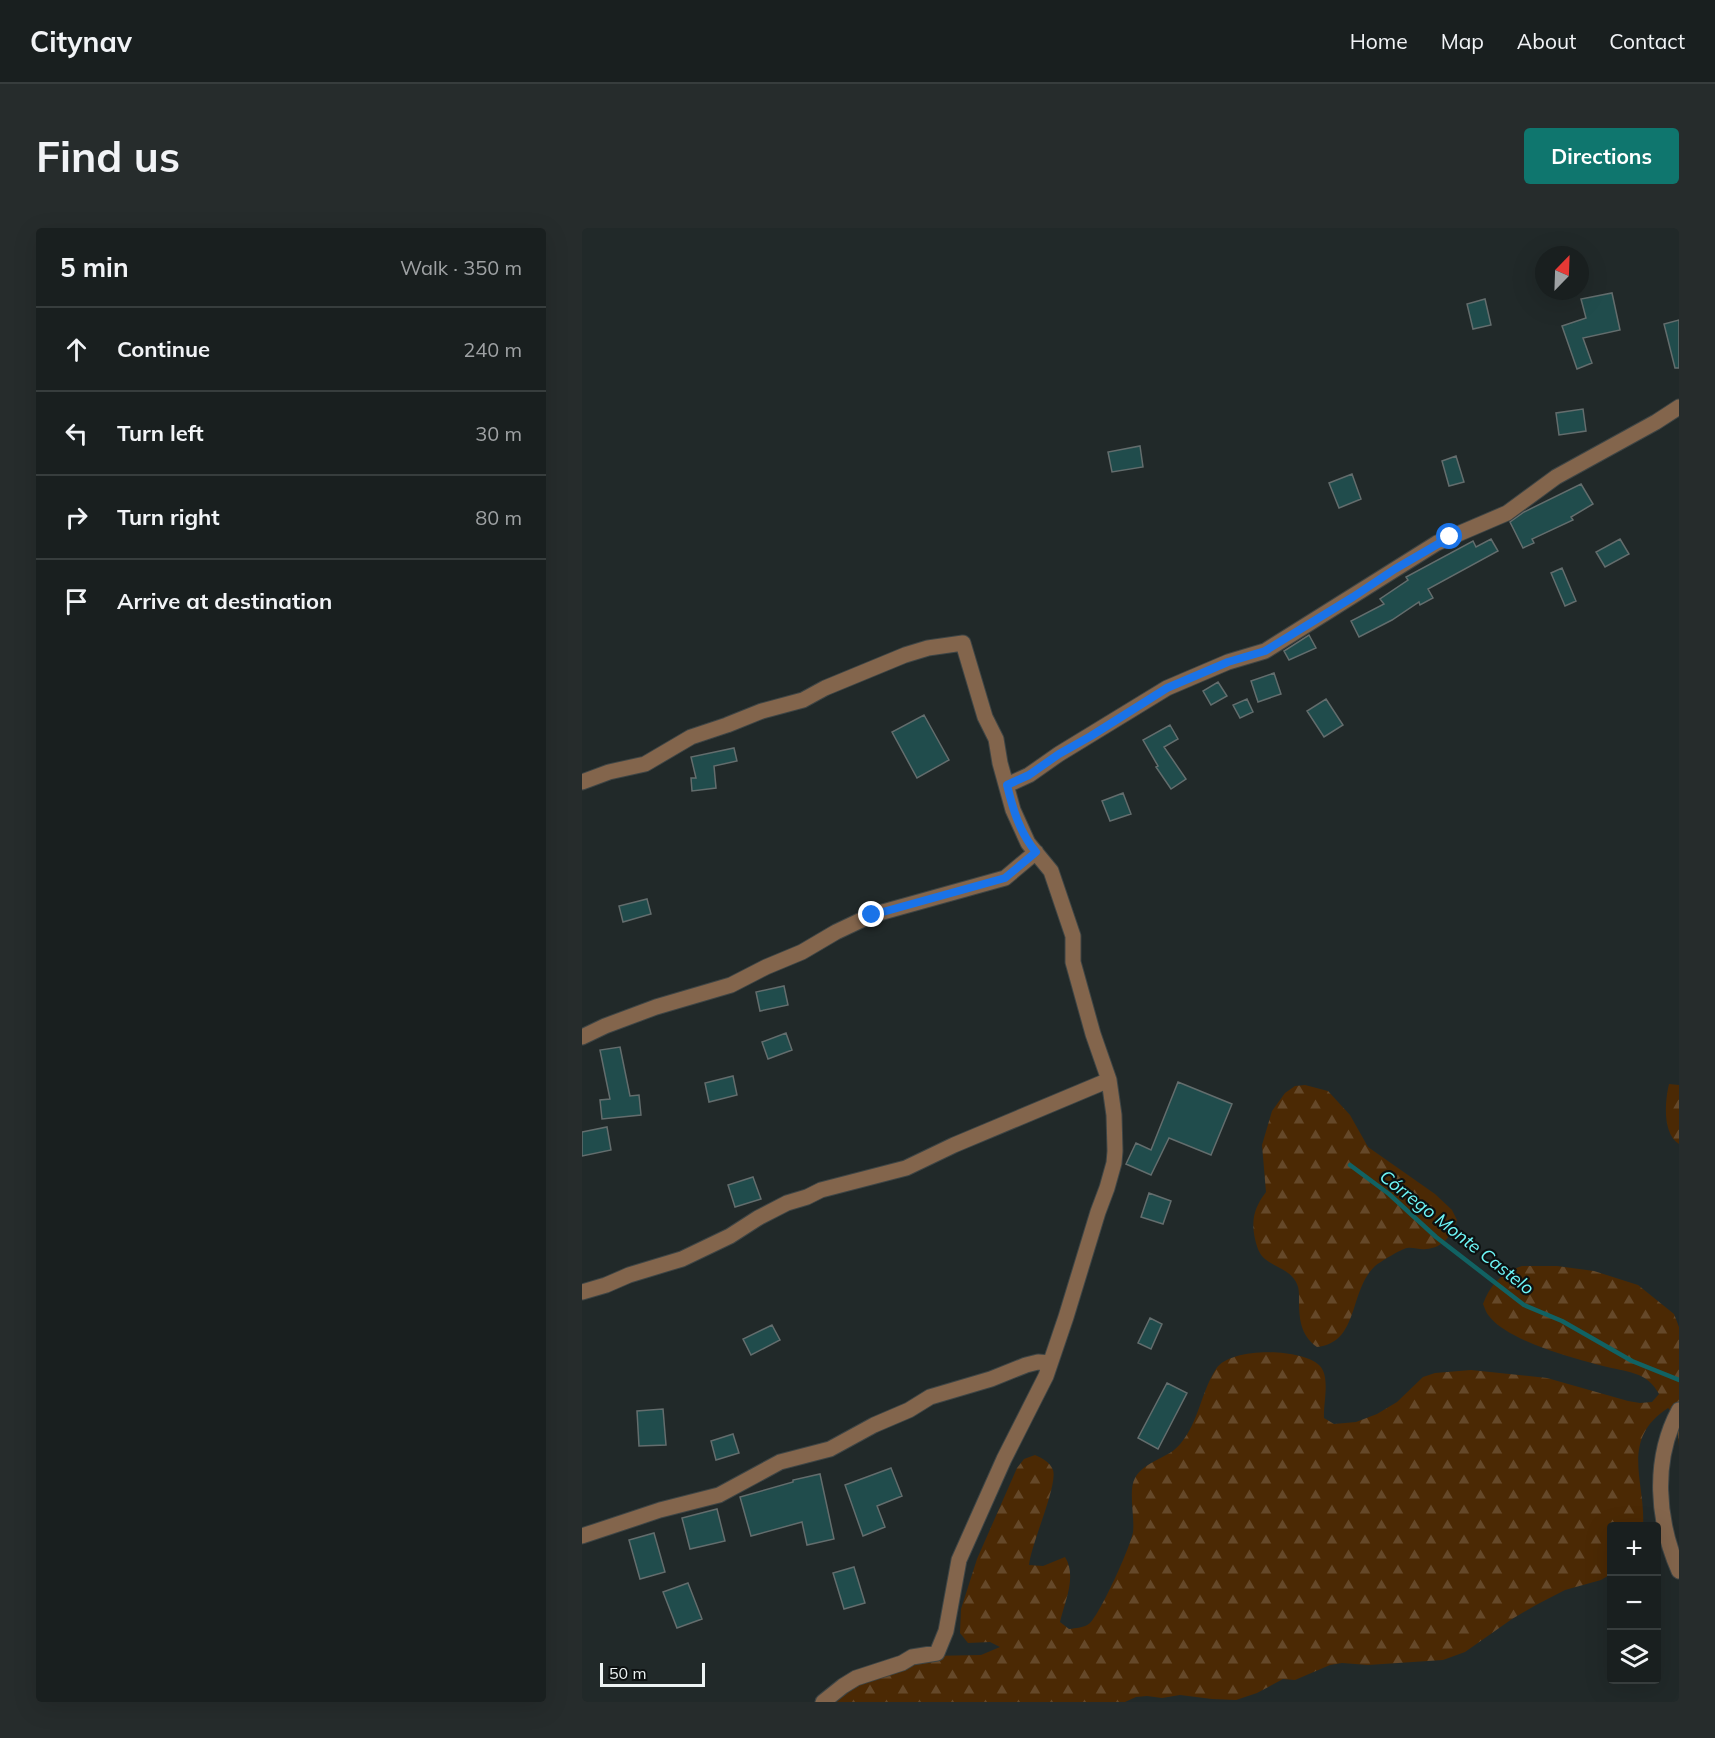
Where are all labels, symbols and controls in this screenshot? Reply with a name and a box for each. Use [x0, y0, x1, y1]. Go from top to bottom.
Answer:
text: Citynav [30, 24, 132, 59]
text: Home [1350, 28, 1408, 54]
text: Map [1441, 28, 1484, 54]
text: About [1517, 28, 1576, 54]
text: Contact [1609, 28, 1685, 54]
button: Directions [1524, 128, 1679, 184]
text: Find us [36, 130, 180, 183]
north arrow [1535, 246, 1589, 300]
text: 5 min [60, 251, 129, 284]
text: Walk · 350 m [400, 255, 522, 280]
icon: ahead [60, 333, 93, 366]
text: Continue [117, 335, 210, 363]
text: 240 m [463, 337, 522, 362]
icon: left [60, 417, 93, 450]
text: Turn left [117, 419, 204, 447]
text: 30 m [475, 421, 522, 446]
icon: right [60, 501, 93, 534]
text: Turn right [117, 503, 220, 531]
text: 80 m [475, 505, 522, 530]
route start [1436, 523, 1462, 549]
icon: arrive [60, 585, 93, 618]
text: Arrive at destination [117, 587, 332, 615]
route end [858, 901, 884, 927]
water label: Córrego Monte Castelo [1375, 1165, 1539, 1299]
map controls [1607, 1522, 1661, 1684]
button: + [1607, 1522, 1661, 1576]
button: − [1607, 1576, 1661, 1630]
button: layers [1607, 1630, 1661, 1684]
scale bar [600, 1660, 705, 1688]
text: 50 m [609, 1663, 646, 1683]

